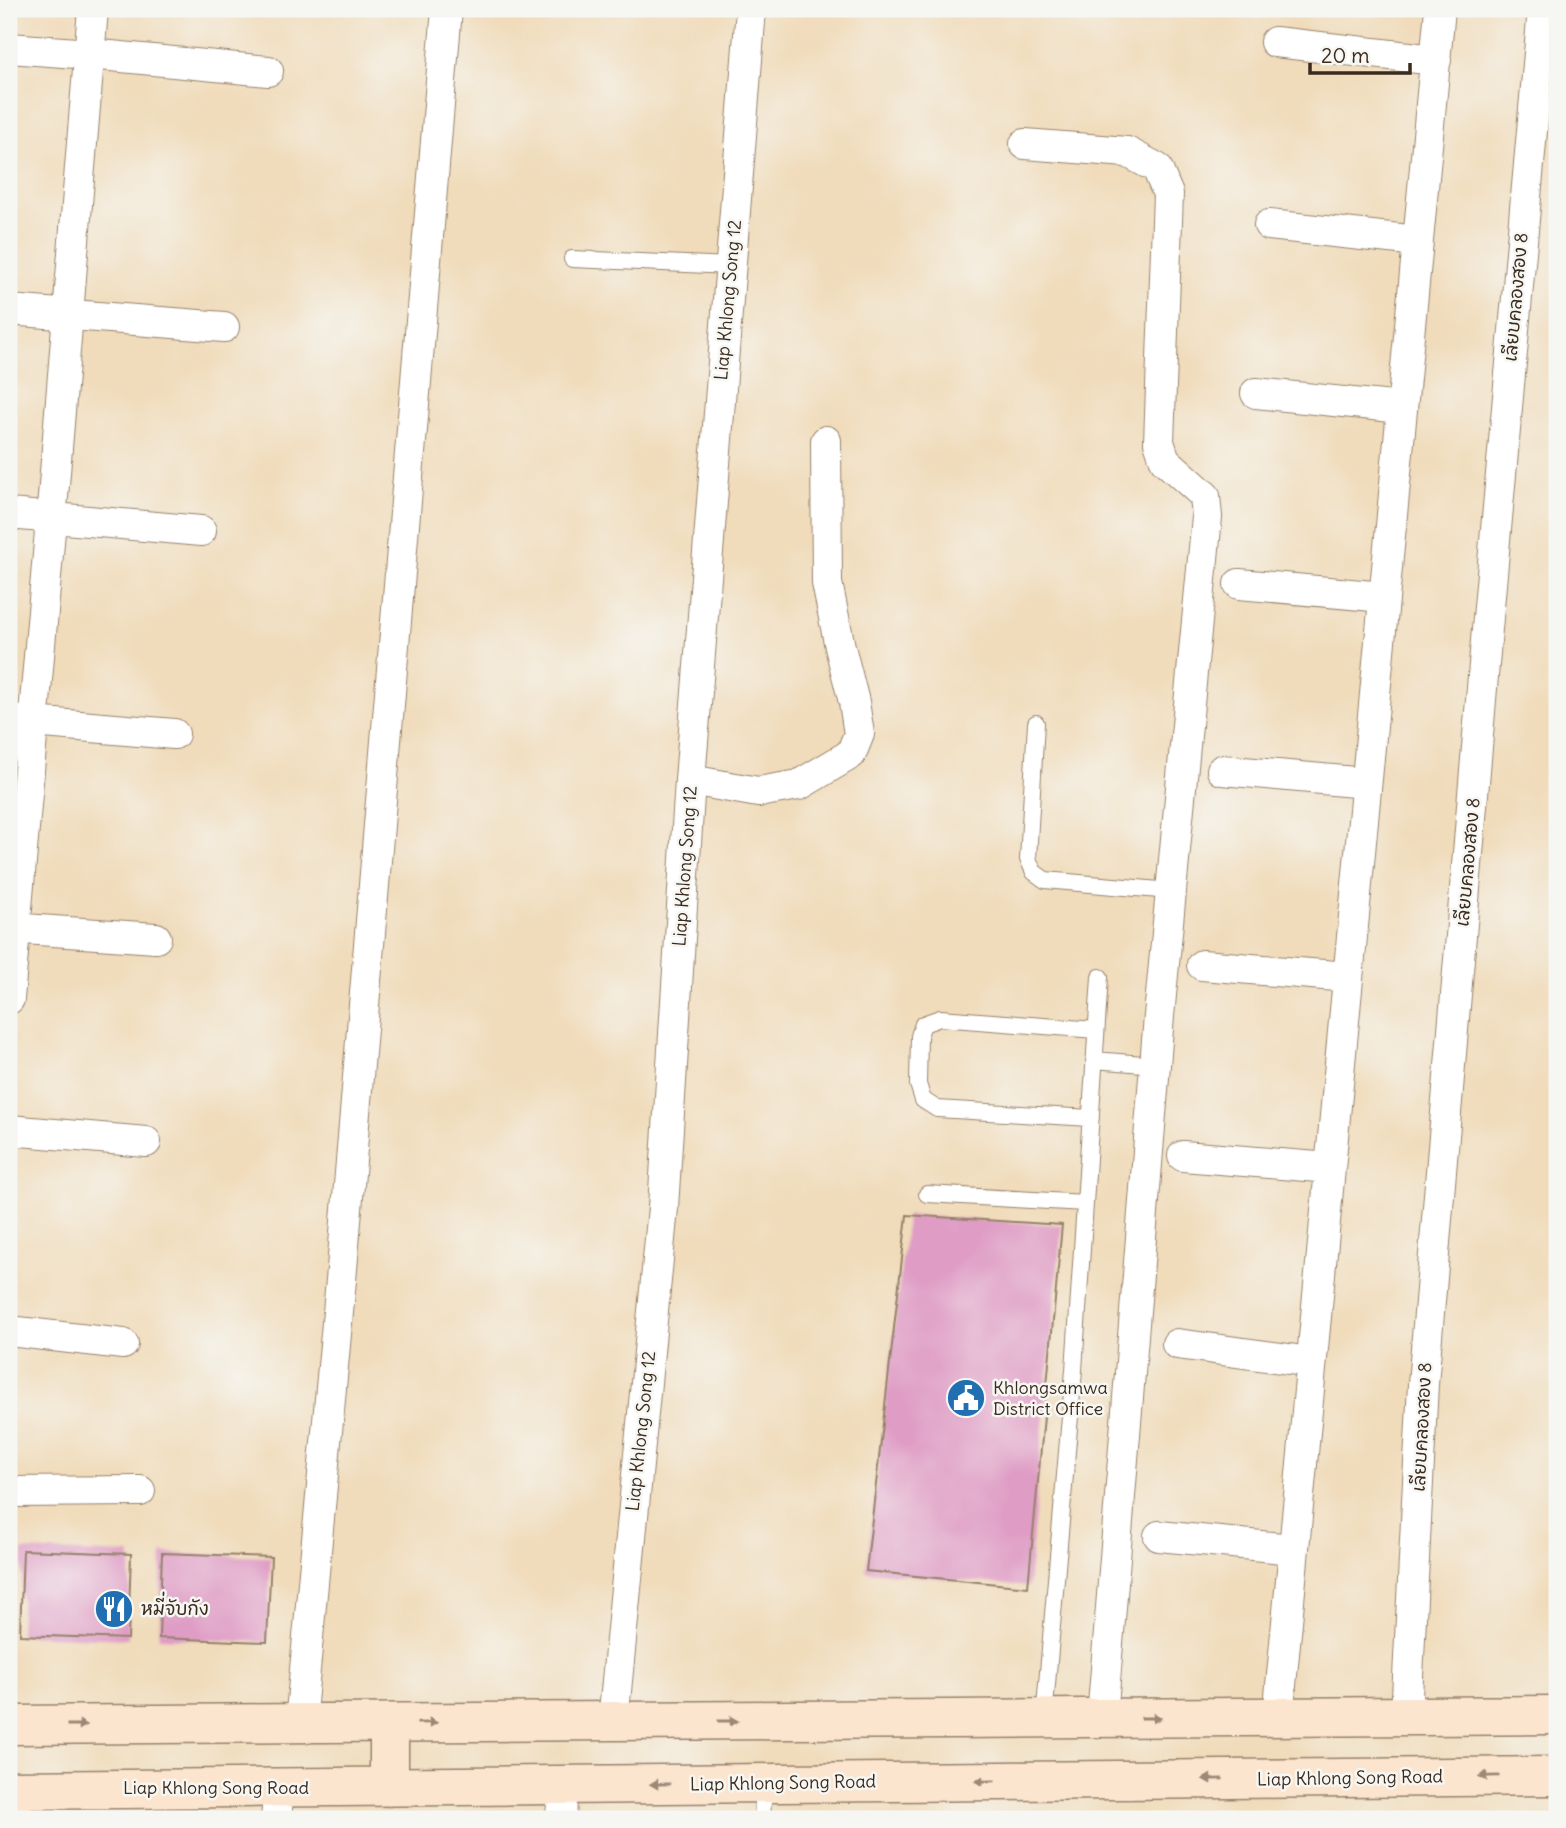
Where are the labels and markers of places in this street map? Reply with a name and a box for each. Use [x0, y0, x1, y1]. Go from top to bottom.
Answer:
place label: Khlongsamwa District Office [993, 1376, 1108, 1420]
public building icon: Khlongsamwa District Office [945, 1377, 987, 1419]
restaurant icon: หมี่จับกัง [93, 1588, 135, 1630]
place label: หมี่จับกัง [141, 1591, 209, 1620]

